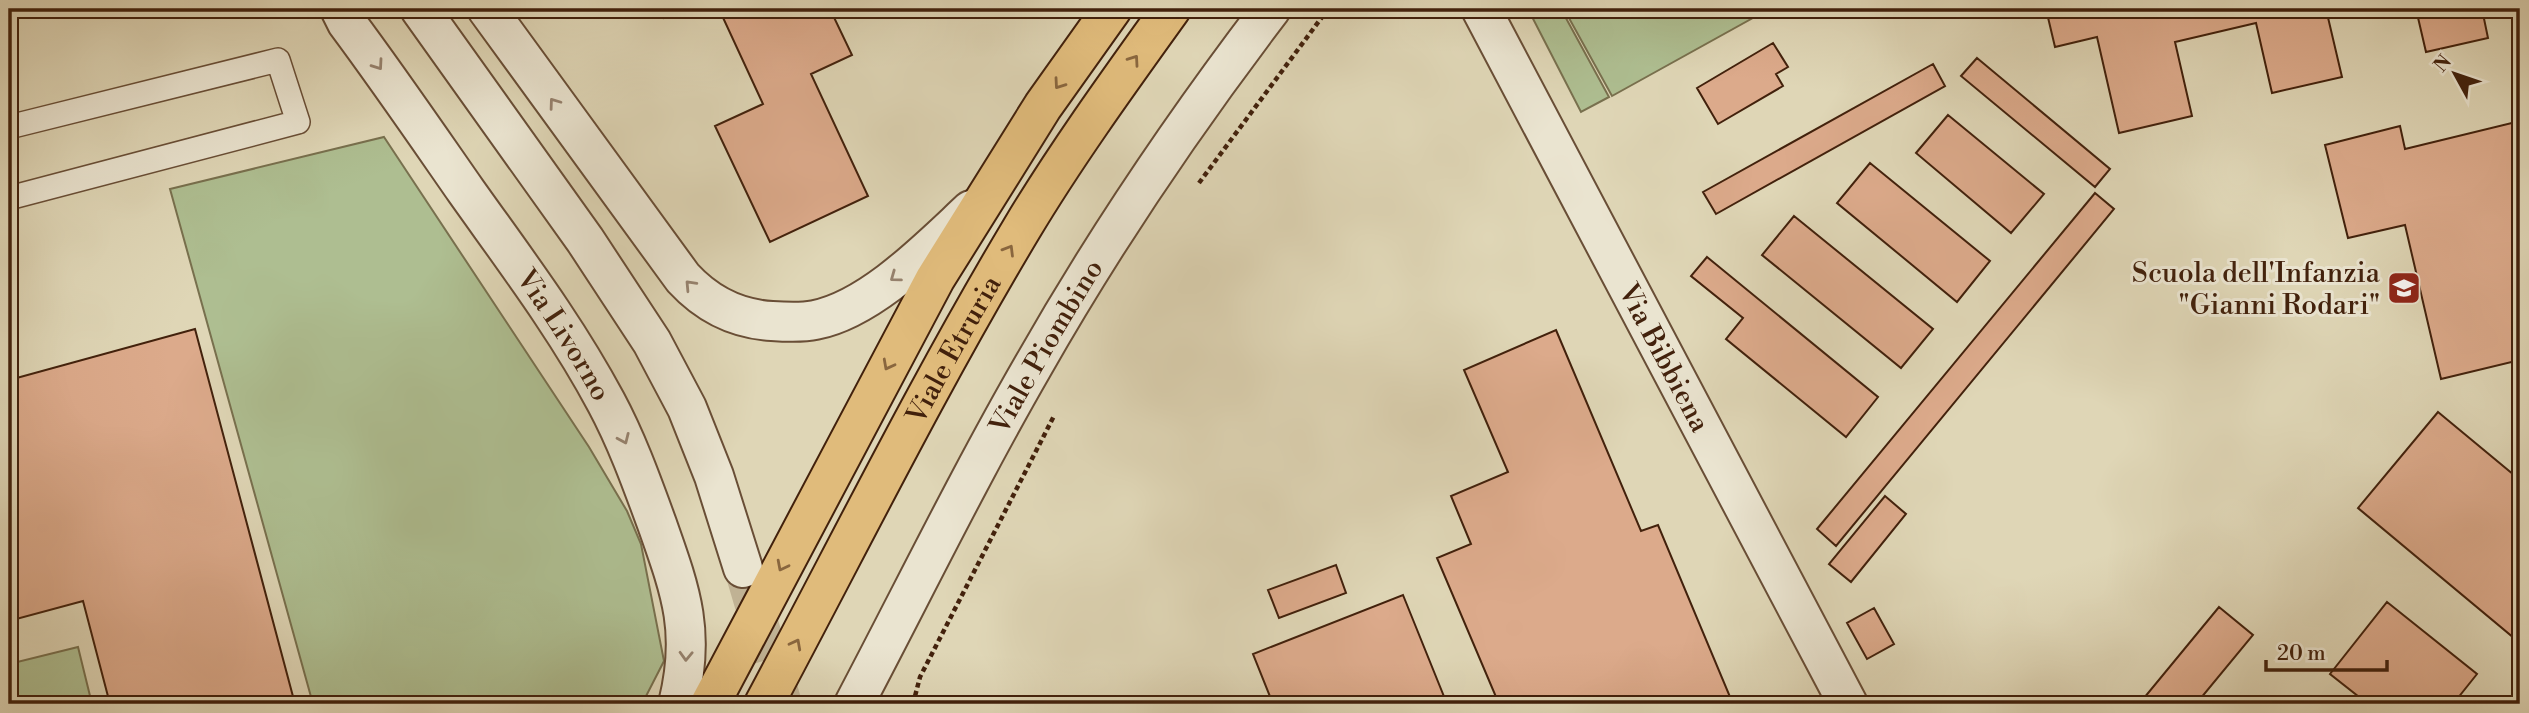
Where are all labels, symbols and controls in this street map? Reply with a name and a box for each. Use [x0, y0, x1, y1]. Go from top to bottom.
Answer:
north arrow [2420, 38, 2490, 108]
text: N [2429, 50, 2457, 77]
one-way arrow [1126, 55, 1139, 68]
one-way arrow [370, 57, 382, 70]
one-way arrow [1054, 76, 1067, 89]
one-way arrow [549, 98, 562, 111]
one-way arrow [1001, 244, 1014, 257]
street label: Viale Piombino [982, 253, 1112, 441]
place label: Scuola dell'Infanzia "Gianni Rodari" [2132, 256, 2381, 323]
street label: Via Livorno [508, 262, 618, 407]
one-way arrow [890, 269, 903, 281]
street label: Viale Etruria [899, 269, 1010, 431]
school or university icon: Scuola dell'Infanzia "Gianni Rodari" [2385, 269, 2423, 307]
street label: Via Bibbiena [1610, 277, 1718, 439]
one-way arrow [685, 280, 698, 293]
one-way arrow [883, 358, 896, 370]
one-way arrow [616, 432, 630, 444]
one-way arrow [776, 559, 790, 571]
scale bar [2266, 629, 2387, 673]
one-way arrow [788, 639, 801, 651]
text: 20 m [2277, 641, 2326, 667]
one-way arrow [679, 651, 694, 662]

